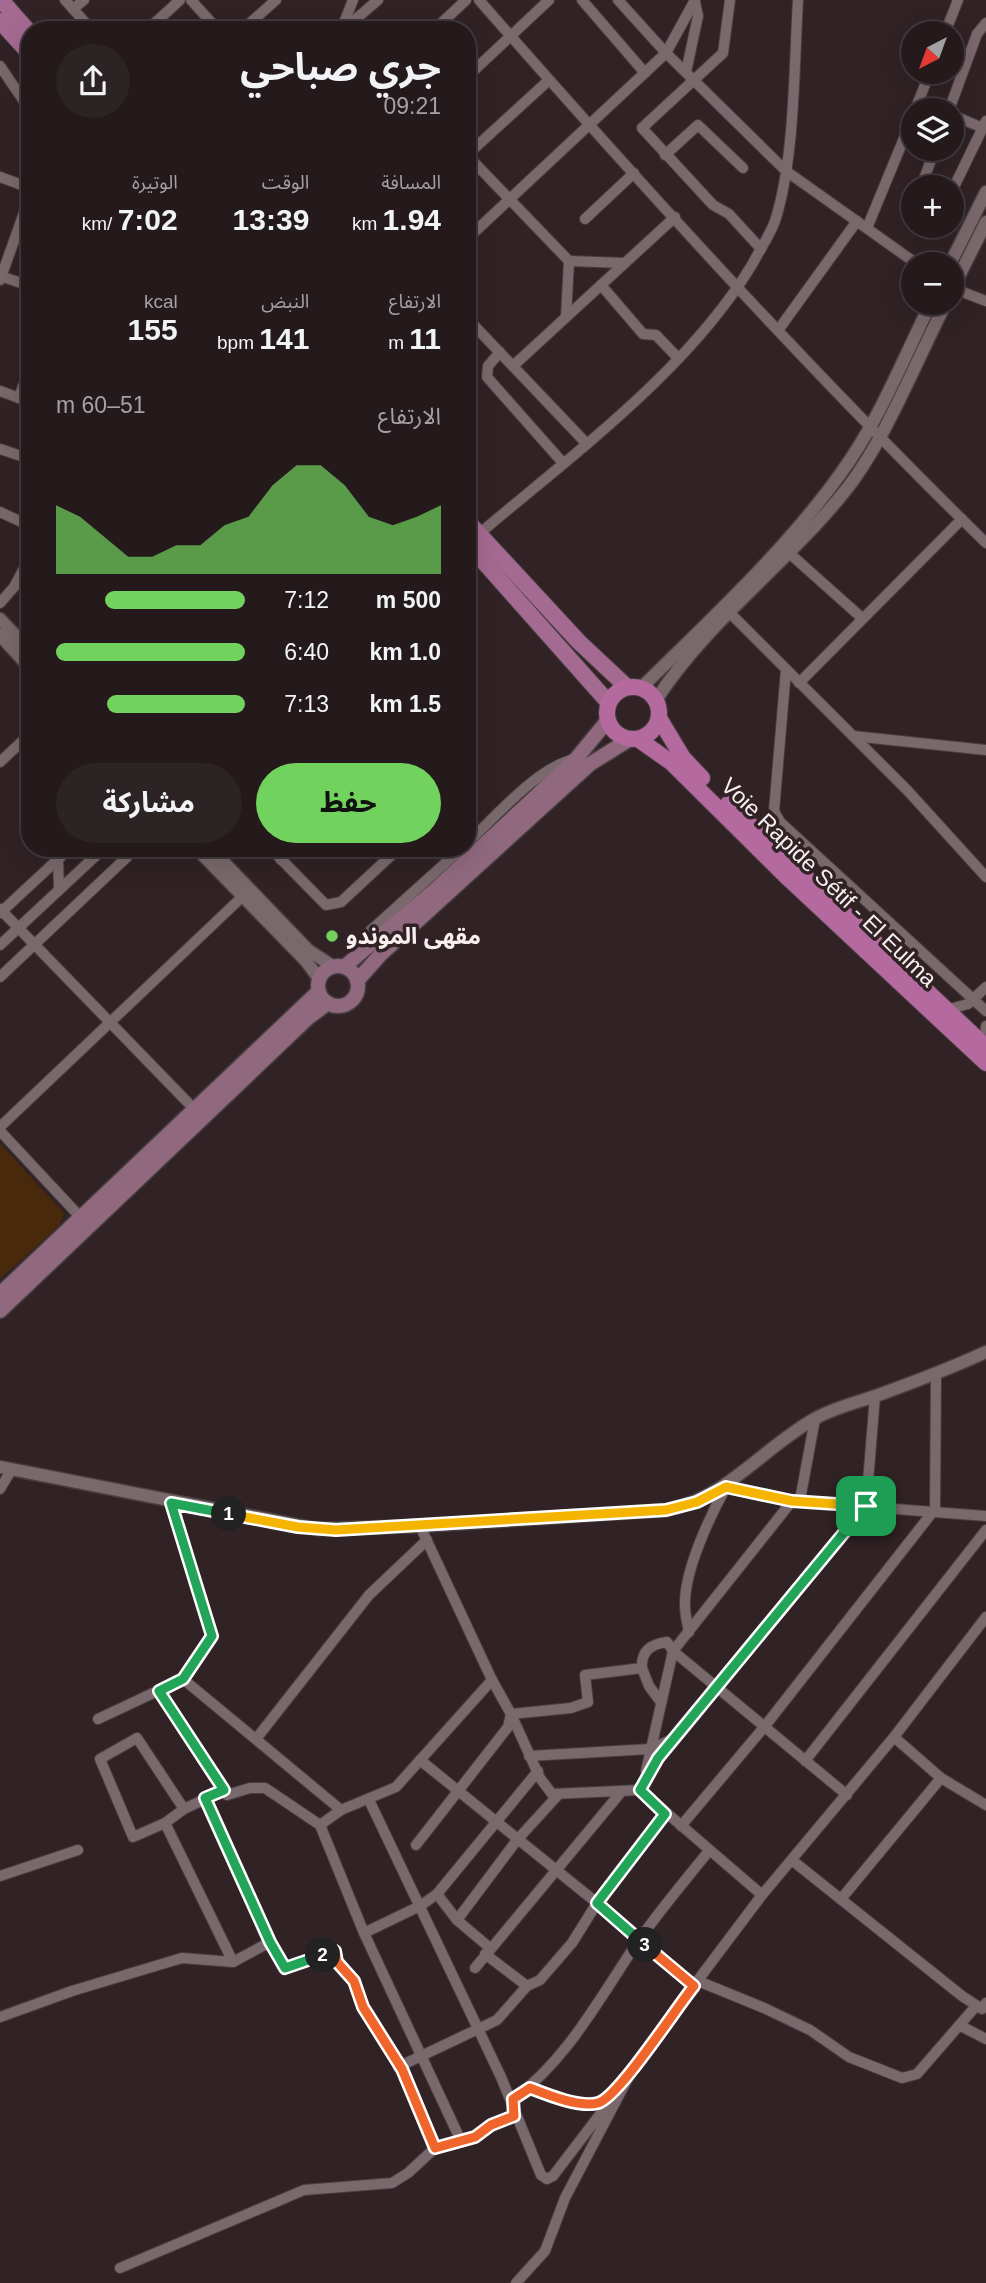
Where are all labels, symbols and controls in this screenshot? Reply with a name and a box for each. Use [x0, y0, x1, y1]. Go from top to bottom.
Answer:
north arrow [901, 21, 964, 84]
map controls [901, 21, 964, 315]
button: share [56, 44, 130, 118]
text: جري صباحي [240, 46, 441, 88]
text: 09:21 [383, 93, 441, 119]
button: layers [901, 98, 964, 161]
text: الوتيرة [132, 172, 178, 193]
text: الوقت [262, 172, 309, 193]
text: المسافة [381, 172, 441, 193]
button: + [901, 175, 964, 238]
text: 7:02 [118, 203, 178, 236]
text: 13:39 [233, 203, 309, 236]
text: 1.94 [383, 203, 441, 236]
text: /km [82, 213, 118, 234]
text: km [352, 213, 383, 234]
button: − [901, 252, 964, 315]
text: kcal [144, 291, 178, 312]
text: النبض [261, 291, 309, 312]
text: الارتفاع [389, 291, 441, 312]
text: 155 [128, 313, 178, 346]
text: 141 [259, 322, 309, 355]
text: 11 [409, 322, 441, 355]
text: bpm [217, 332, 259, 353]
text: m [388, 332, 409, 353]
text: 51–60 m [56, 392, 146, 418]
text: الارتفاع [378, 403, 441, 429]
text: 7:12 [284, 587, 329, 613]
text: 500 m [376, 587, 441, 613]
text: 6:40 [284, 639, 329, 665]
text: 1.0 km [369, 639, 441, 665]
text: 7:13 [284, 691, 329, 717]
text: 1.5 km [369, 691, 441, 717]
button: مشاركة [56, 763, 242, 843]
button: حفظ [256, 763, 441, 843]
street label: Voie Rapide Sétif - El Eulma [716, 772, 942, 992]
place label: مقهى الموندو [346, 923, 481, 950]
marker: مقهى الموندو [324, 928, 340, 944]
pin [836, 1476, 896, 1536]
icon: arrive [847, 1487, 885, 1525]
pin: 1 [212, 1496, 246, 1532]
text: 1 [223, 1503, 234, 1524]
pin: 3 [628, 1927, 662, 1962]
text: 3 [639, 1934, 650, 1955]
pin: 2 [306, 1938, 340, 1972]
text: 2 [317, 1944, 328, 1965]

